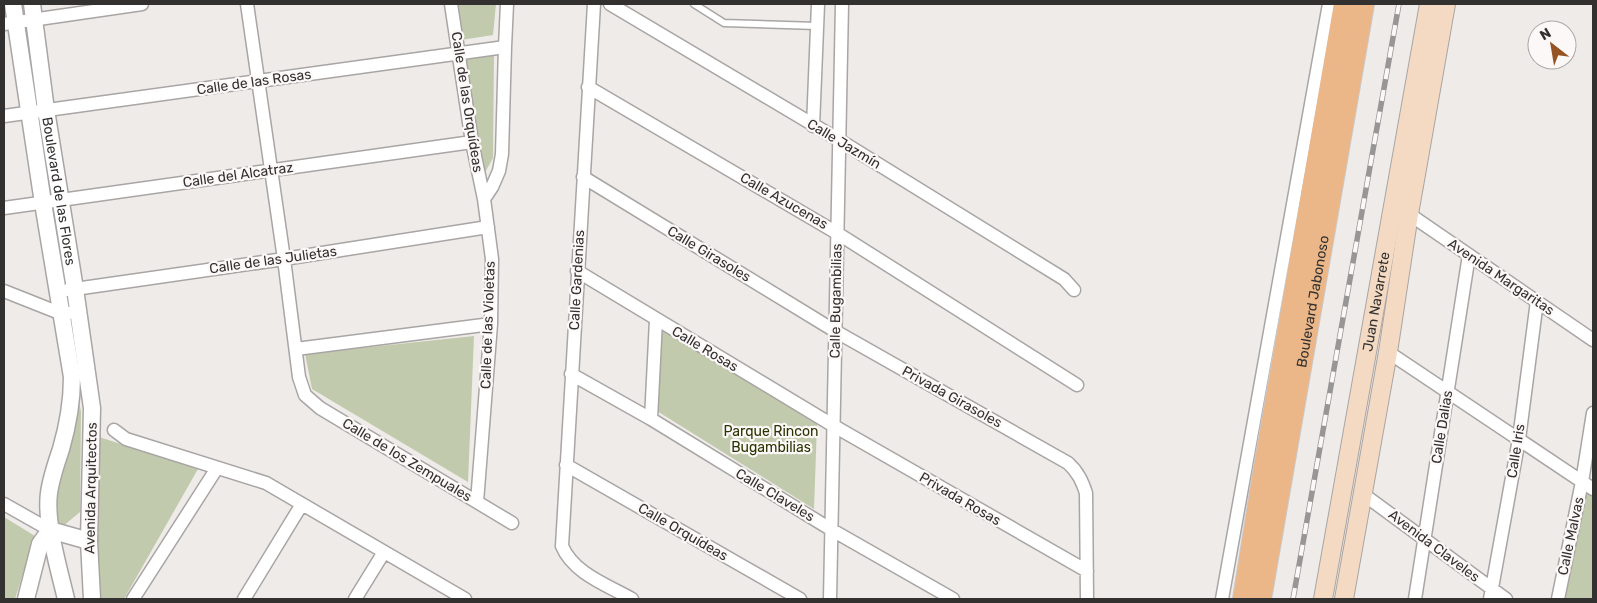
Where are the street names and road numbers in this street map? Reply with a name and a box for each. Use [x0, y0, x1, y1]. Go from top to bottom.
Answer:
street label: Calle de las Orquídeas [447, 30, 487, 174]
street label: Calle de las Rosas [196, 66, 312, 98]
street label: Calle Jazmín [804, 115, 884, 173]
street label: Boulevard de las Flores [39, 116, 80, 267]
street label: Calle del Alcatraz [182, 159, 294, 191]
street label: Calle Azucenas [737, 169, 831, 233]
street label: Calle Girasoles [664, 222, 754, 286]
street label: Calle Gardenias [566, 229, 588, 331]
street label: Boulevard Jabonoso [1293, 234, 1332, 369]
street label: Avenida Margaritas [1445, 235, 1557, 319]
street label: Calle de las Julietas [208, 243, 338, 277]
street label: Calle Bugambilias [826, 243, 846, 359]
street label: Juan Navarrete [1359, 250, 1393, 353]
street label: Calle de las Violetas [477, 261, 499, 389]
street label: Calle Rosas [669, 323, 741, 375]
street label: Privada Girasoles [899, 362, 1005, 432]
street label: Calle Dalias [1428, 389, 1456, 465]
street label: Calle de los Zempuales [339, 415, 475, 505]
street label: Avenida Arquitectos [81, 422, 101, 554]
street label: Calle Iris [1503, 423, 1529, 479]
street label: Calle Claveles [732, 465, 818, 525]
street label: Privada Rosas [916, 469, 1004, 529]
street label: Calle Malvas [1554, 495, 1588, 577]
street label: Calle Orquídeas [635, 499, 731, 565]
street label: Avenida Claveles [1385, 506, 1483, 586]

